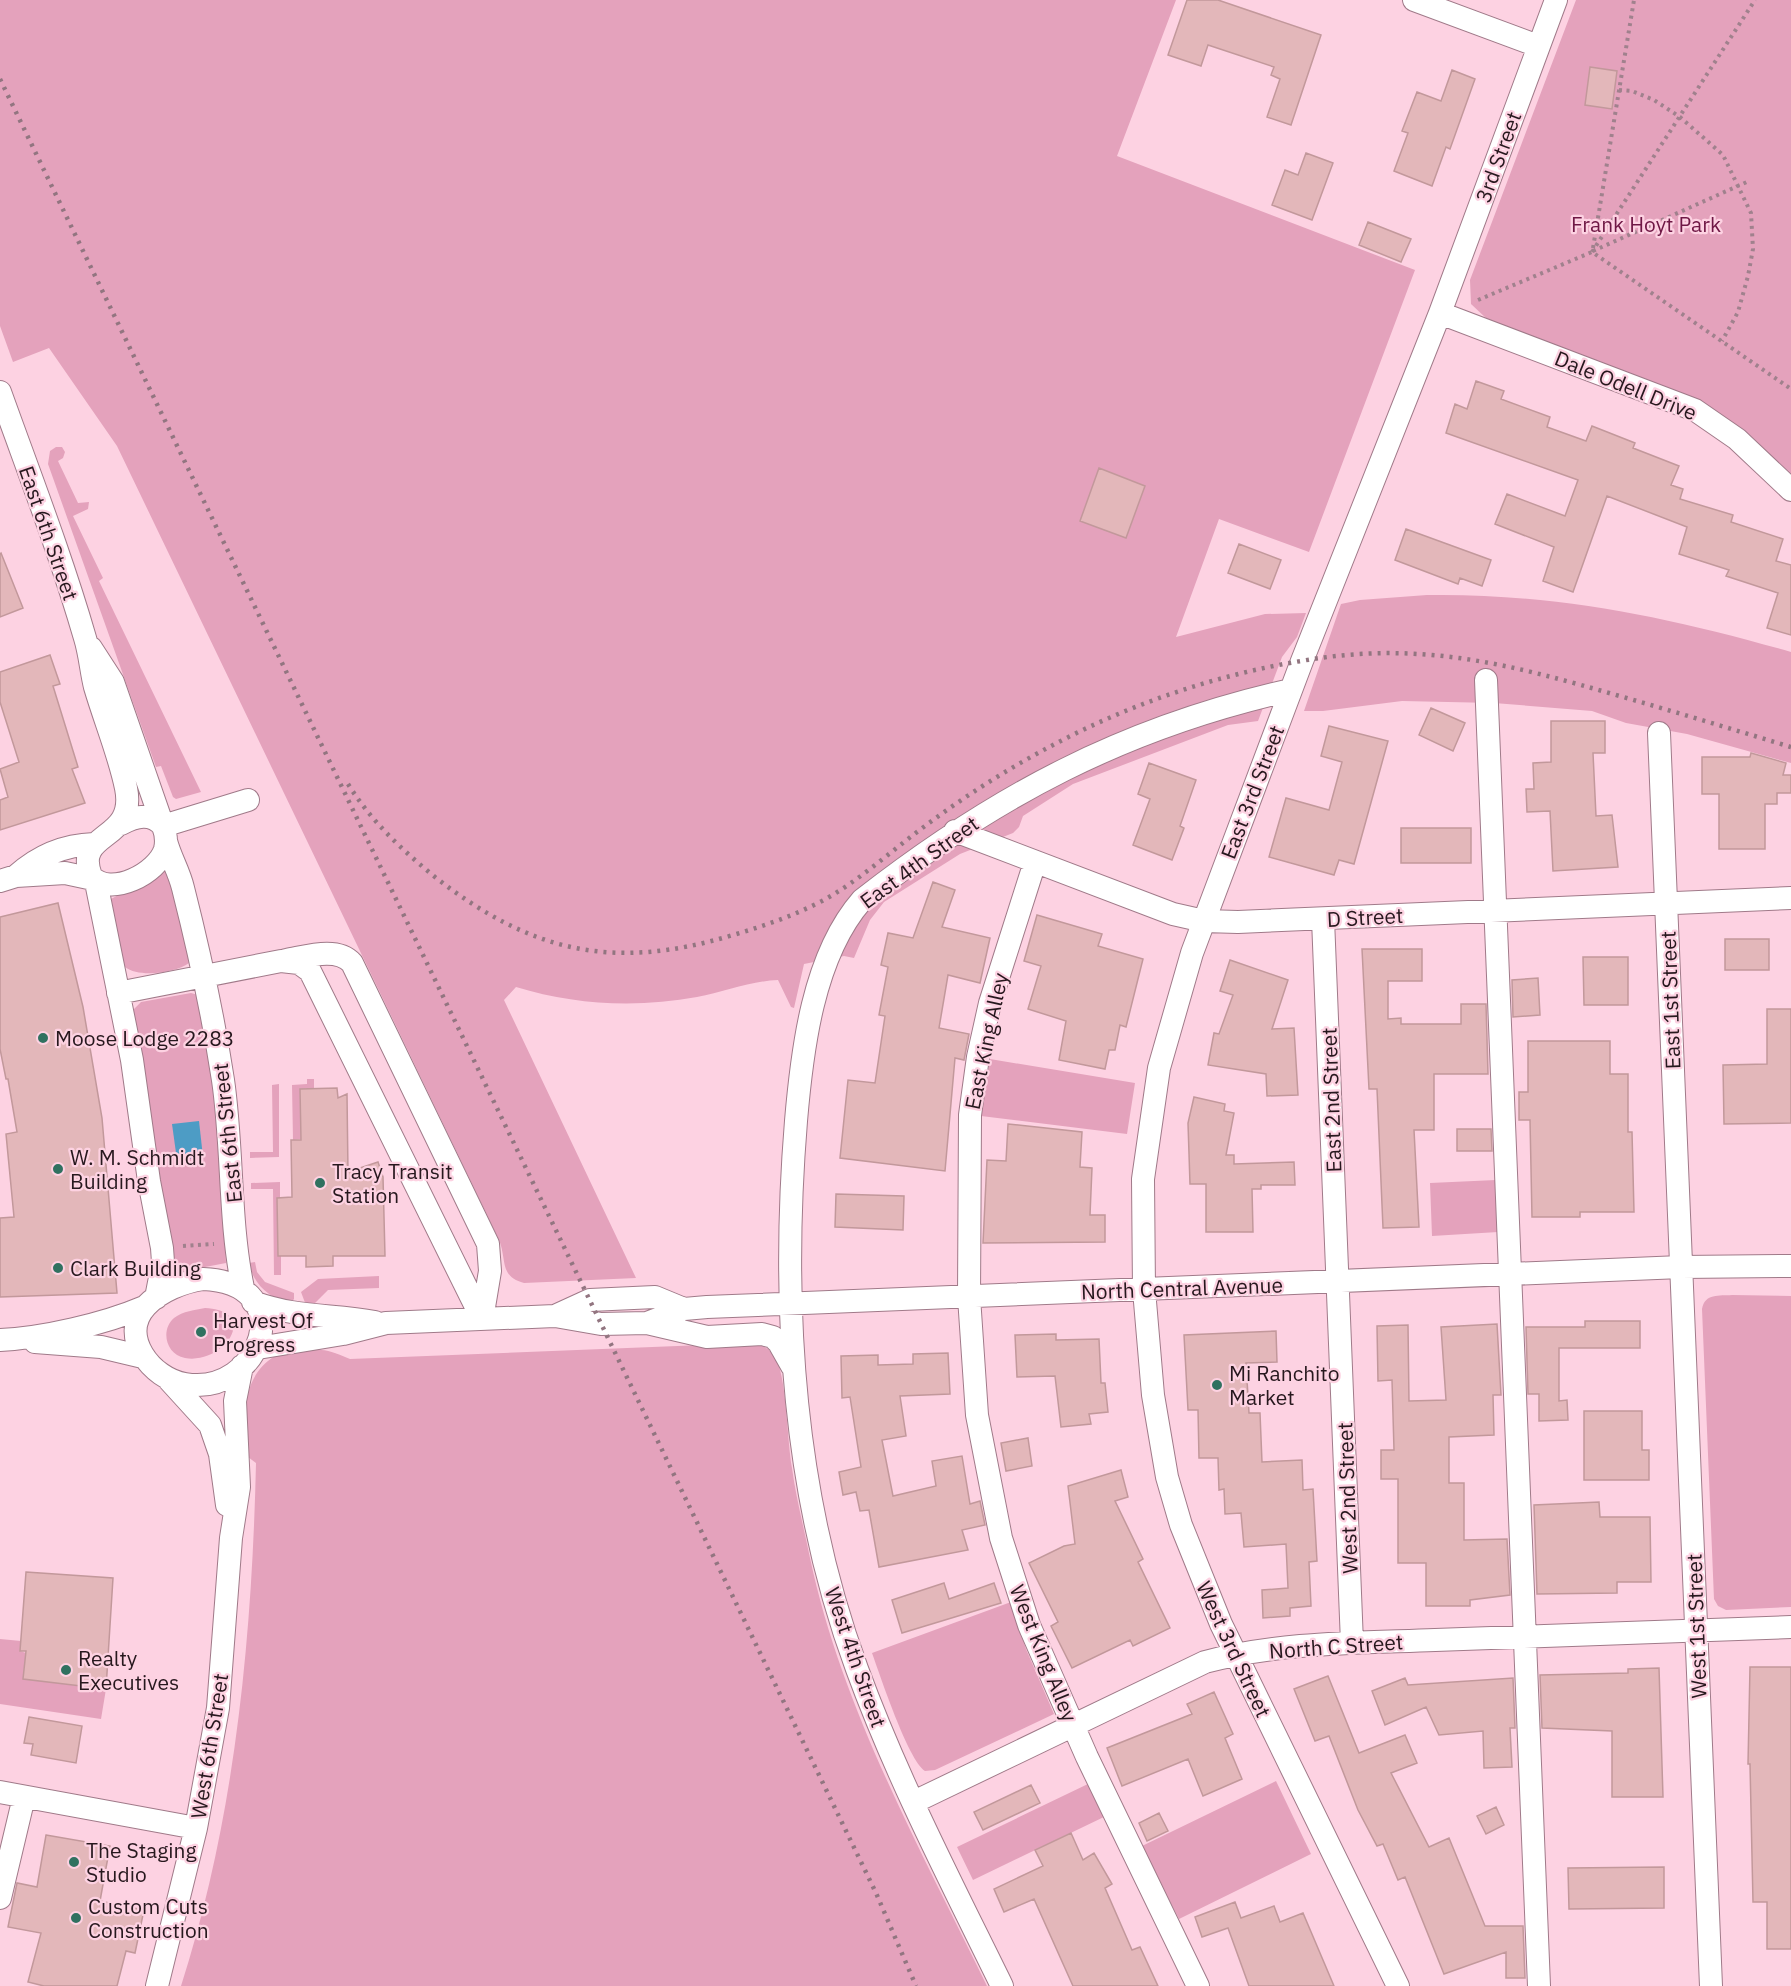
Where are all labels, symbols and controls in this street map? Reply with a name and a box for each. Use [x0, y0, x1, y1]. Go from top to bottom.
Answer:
street label: 3rd Street [1469, 108, 1527, 206]
park label: Frank Hoyt Park [1571, 210, 1721, 238]
street label: Dale Odell Drive [1551, 344, 1701, 426]
street label: East 6th Street [13, 462, 85, 604]
street label: East 3rd Street [1214, 721, 1290, 863]
street label: East 4th Street [854, 809, 984, 915]
street label: D Street [1326, 901, 1404, 933]
street label: East 1st Street [1654, 930, 1686, 1070]
street label: East King Alley [958, 970, 1014, 1112]
place label: Moose Lodge 2283 [55, 1024, 234, 1052]
street label: East 2nd Street [1314, 1027, 1348, 1173]
marker: Moose Lodge 2283 [36, 1031, 50, 1045]
street label: East 6th Street [206, 1062, 248, 1204]
place label: W. M. Schmidt Building [70, 1143, 204, 1195]
place label: Tracy Transit Station [332, 1157, 453, 1209]
marker: W. M. Schmidt Building [51, 1162, 65, 1176]
marker: Tracy Transit Station [313, 1176, 327, 1190]
place label: Clark Building [70, 1254, 201, 1282]
marker: Clark Building [51, 1261, 65, 1275]
street label: North Central Avenue [1080, 1270, 1284, 1306]
place label: Harvest Of Progress [213, 1306, 313, 1358]
marker: Harvest Of Progress [194, 1325, 208, 1339]
place label: Mi Ranchito Market [1229, 1359, 1339, 1411]
marker: Mi Ranchito Market [1210, 1378, 1224, 1392]
street label: West 2nd Street [1330, 1422, 1364, 1574]
street label: West 1st Street [1679, 1553, 1713, 1699]
street label: West 3rd Street [1190, 1576, 1278, 1722]
street label: West King Alley [1004, 1580, 1084, 1726]
street label: West 4th Street [819, 1583, 893, 1731]
street label: North C Street [1268, 1627, 1404, 1665]
place label: Realty Executives [78, 1644, 179, 1696]
marker: Realty Executives [59, 1663, 73, 1677]
street label: West 6th Street [184, 1671, 234, 1821]
place label: The Staging Studio [86, 1836, 197, 1888]
marker: The Staging Studio [67, 1855, 81, 1869]
place label: Custom Cuts Construction [88, 1892, 209, 1944]
marker: Custom Cuts Construction [69, 1911, 83, 1925]

